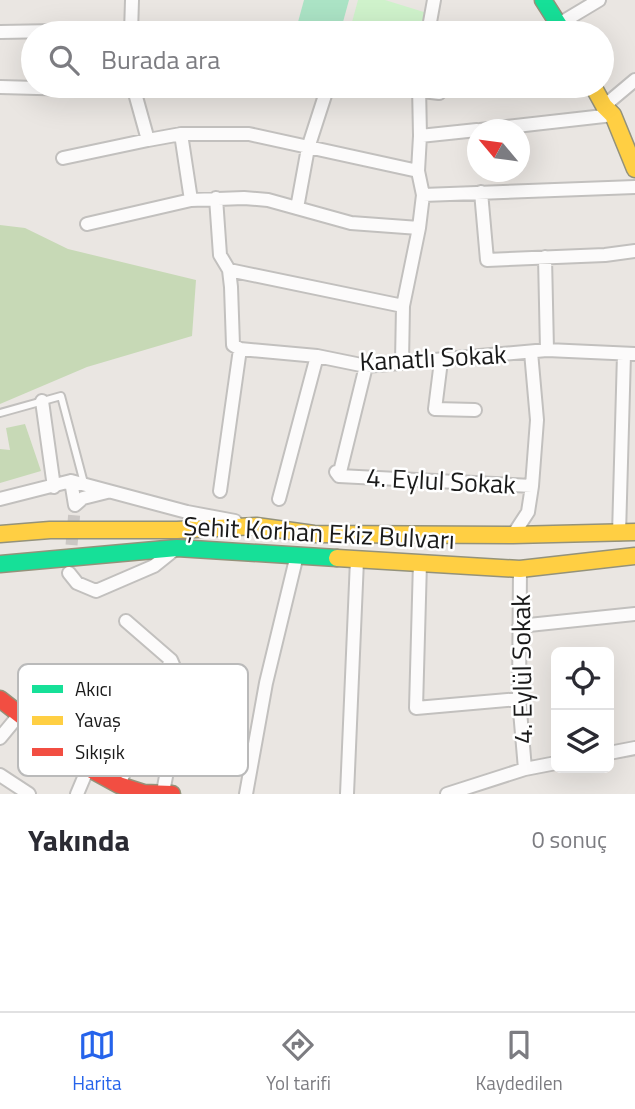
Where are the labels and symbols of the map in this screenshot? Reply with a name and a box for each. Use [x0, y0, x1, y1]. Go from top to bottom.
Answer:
north arrow [467, 119, 530, 182]
street label: Kanatlı Sokak [359, 334, 507, 381]
street label: 4. Eylul Sokak [365, 457, 517, 504]
street label: Şehit Korhan Ekiz Bulvarı [182, 506, 456, 559]
street label: 4. Eylül Sokak [501, 594, 542, 744]
legend [18, 664, 248, 776]
text: Akıcı [75, 674, 112, 703]
text: Yavaş [75, 705, 121, 734]
text: Sıkışık [75, 737, 125, 766]

